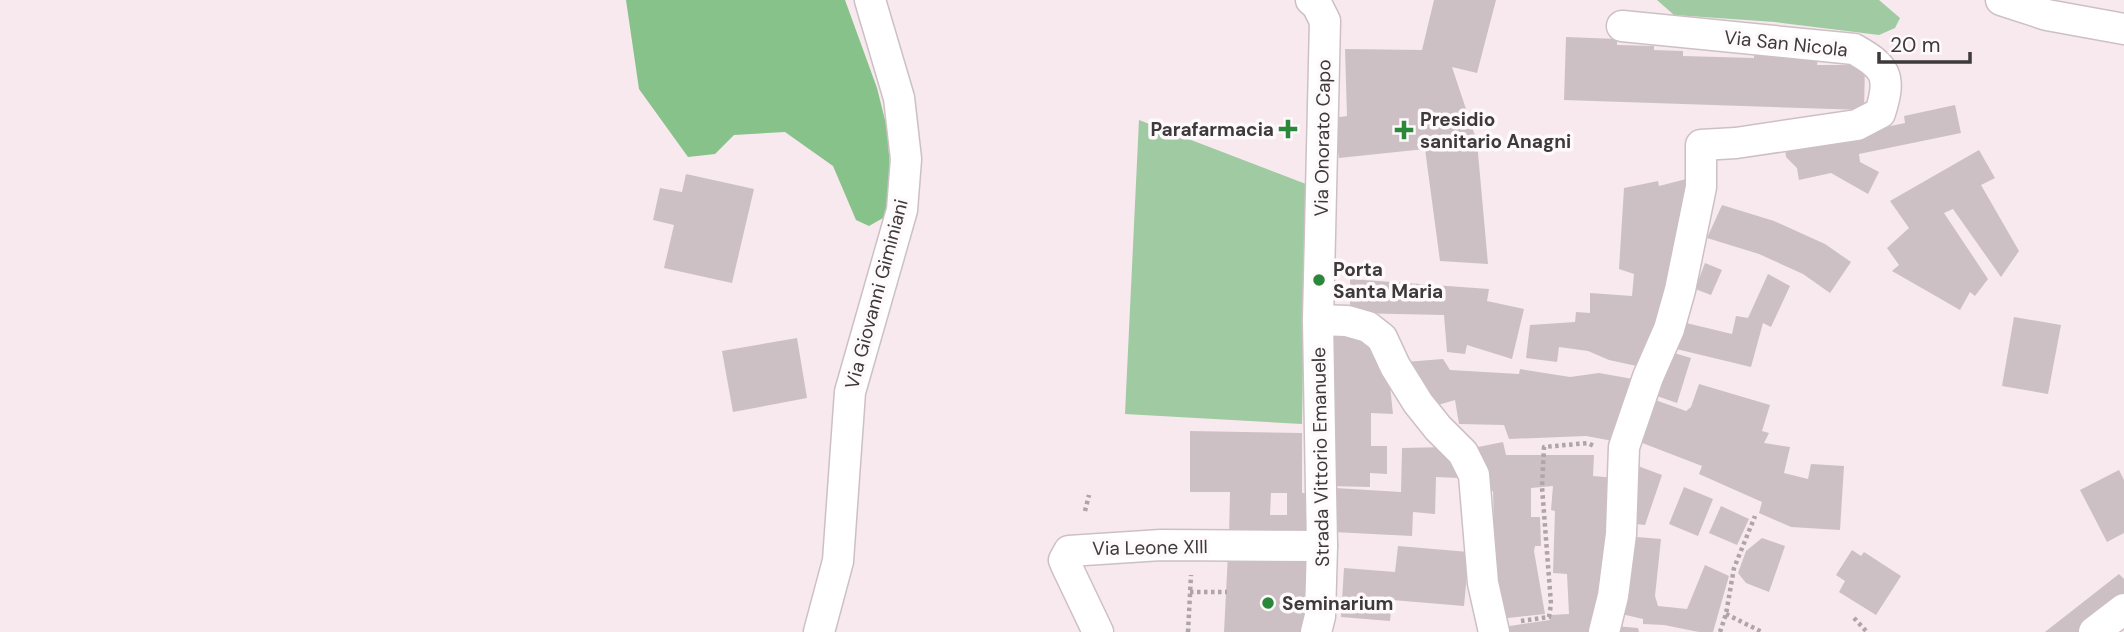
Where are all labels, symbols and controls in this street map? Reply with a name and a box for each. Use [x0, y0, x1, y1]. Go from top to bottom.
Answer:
scale bar [1879, 21, 1970, 65]
street label: Via San Nicola [1723, 25, 1849, 62]
text: 20 m [1890, 31, 1941, 59]
street label: Via Onorato Capo [1309, 59, 1336, 217]
place label: Presidio sanitario Anagni [1420, 107, 1571, 154]
place label: Parafarmacia [1150, 117, 1274, 142]
marker: Presidio sanitario Anagni [1394, 120, 1414, 140]
marker: Parafarmacia [1280, 121, 1296, 137]
street label: Via Giovanni Giminiani [839, 197, 914, 392]
place label: Porta Santa Maria [1333, 257, 1443, 304]
marker: Porta Santa Maria [1311, 272, 1327, 288]
street label: Strada Vittorio Emanuele [1306, 347, 1335, 567]
street label: Via Leone XIII [1092, 534, 1208, 561]
place label: Seminarium [1282, 591, 1393, 616]
marker: Seminarium [1260, 595, 1276, 611]

